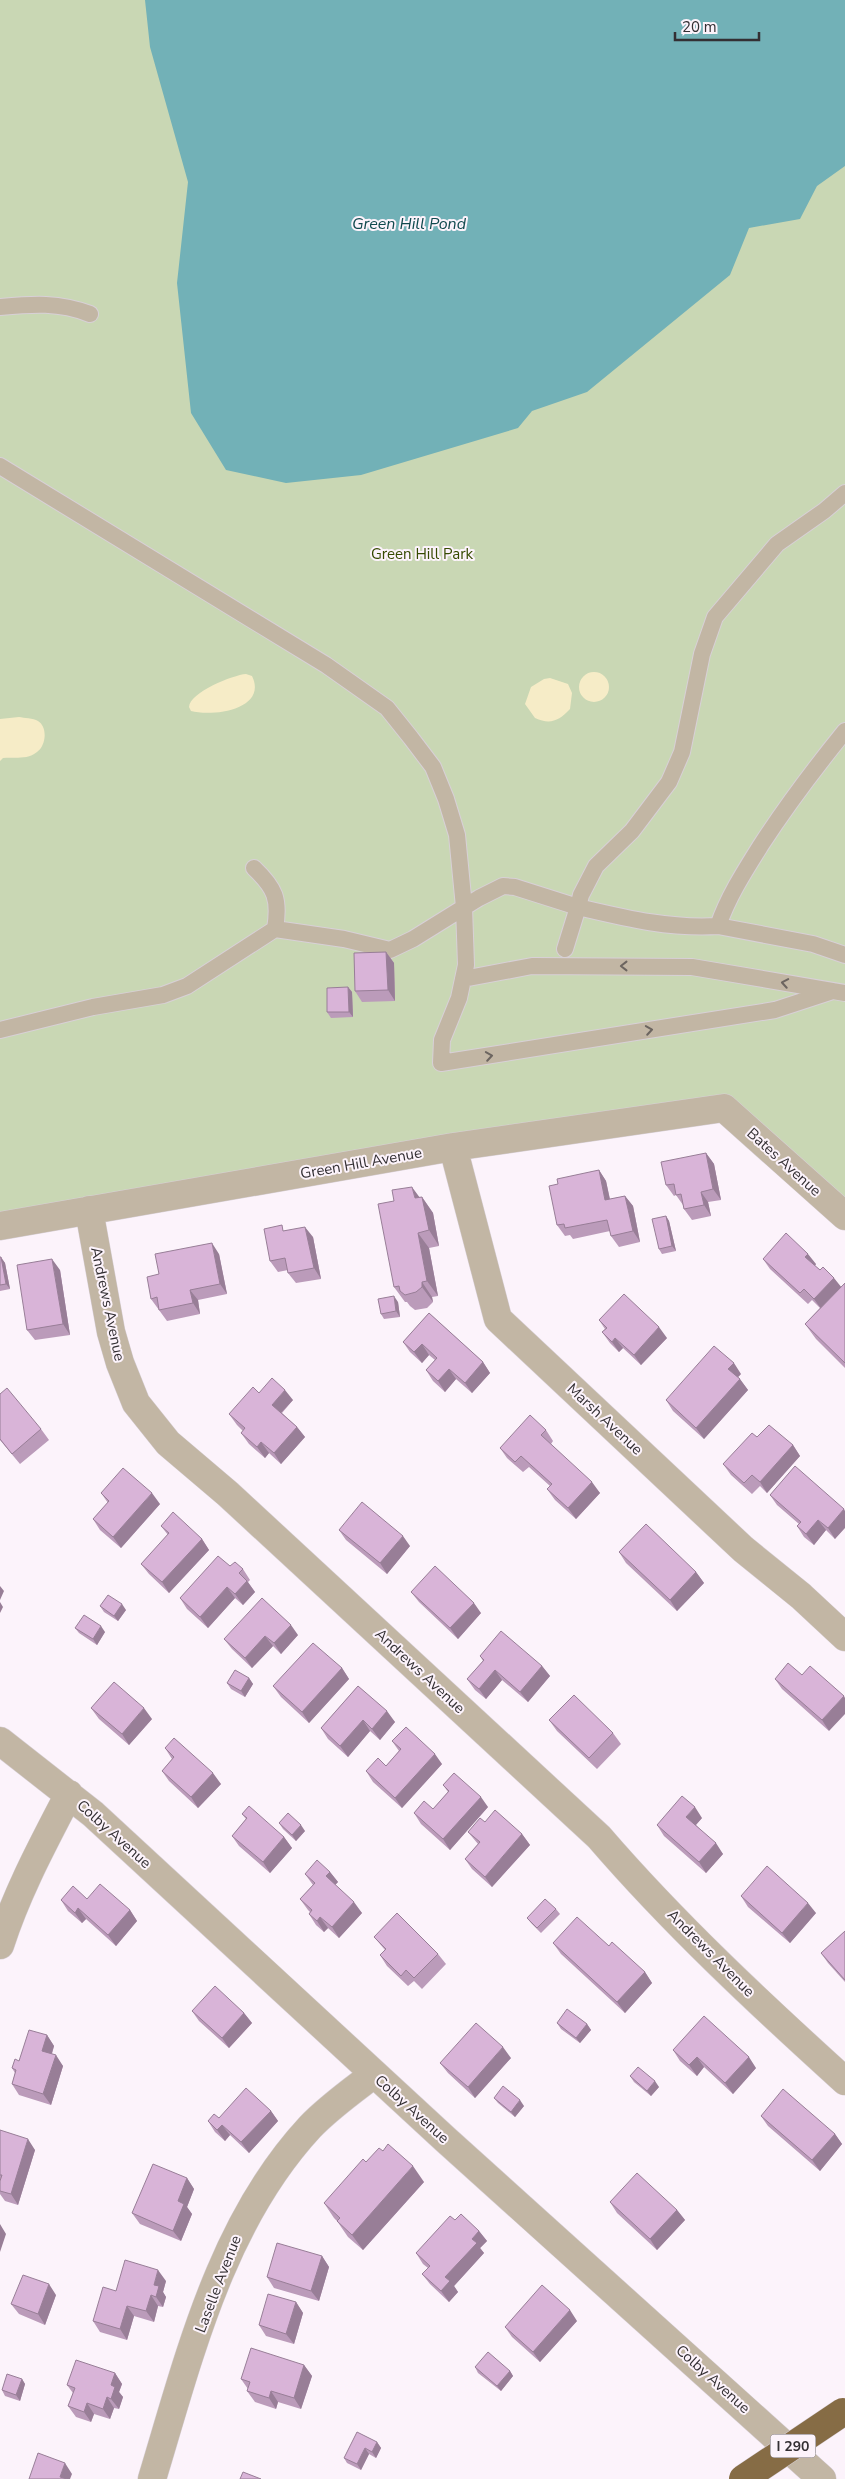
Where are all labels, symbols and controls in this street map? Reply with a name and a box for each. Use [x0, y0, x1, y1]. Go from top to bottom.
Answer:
scale bar [675, 10, 759, 42]
text: 20 m [682, 17, 717, 37]
water label: Green Hill Pond [352, 213, 467, 235]
park label: Green Hill Park [371, 544, 474, 564]
one-way arrow [619, 961, 627, 971]
one-way arrow [780, 978, 789, 988]
one-way arrow [646, 1025, 654, 1036]
one-way arrow [485, 1051, 493, 1061]
street label: Bates Avenue [743, 1123, 825, 1201]
street label: Green Hill Avenue [299, 1142, 423, 1184]
street label: Andrews Avenue [86, 1245, 130, 1363]
street label: Marsh Avenue [563, 1379, 647, 1459]
street label: Andrews Avenue [371, 1624, 469, 1718]
street label: Colby Avenue [73, 1795, 155, 1873]
street label: Andrews Avenue [663, 1905, 759, 2001]
street label: Colby Avenue [371, 2070, 453, 2148]
street label: Laselle Avenue [190, 2232, 246, 2336]
street label: Colby Avenue [672, 2340, 754, 2418]
road number: I 290 [770, 2434, 816, 2458]

